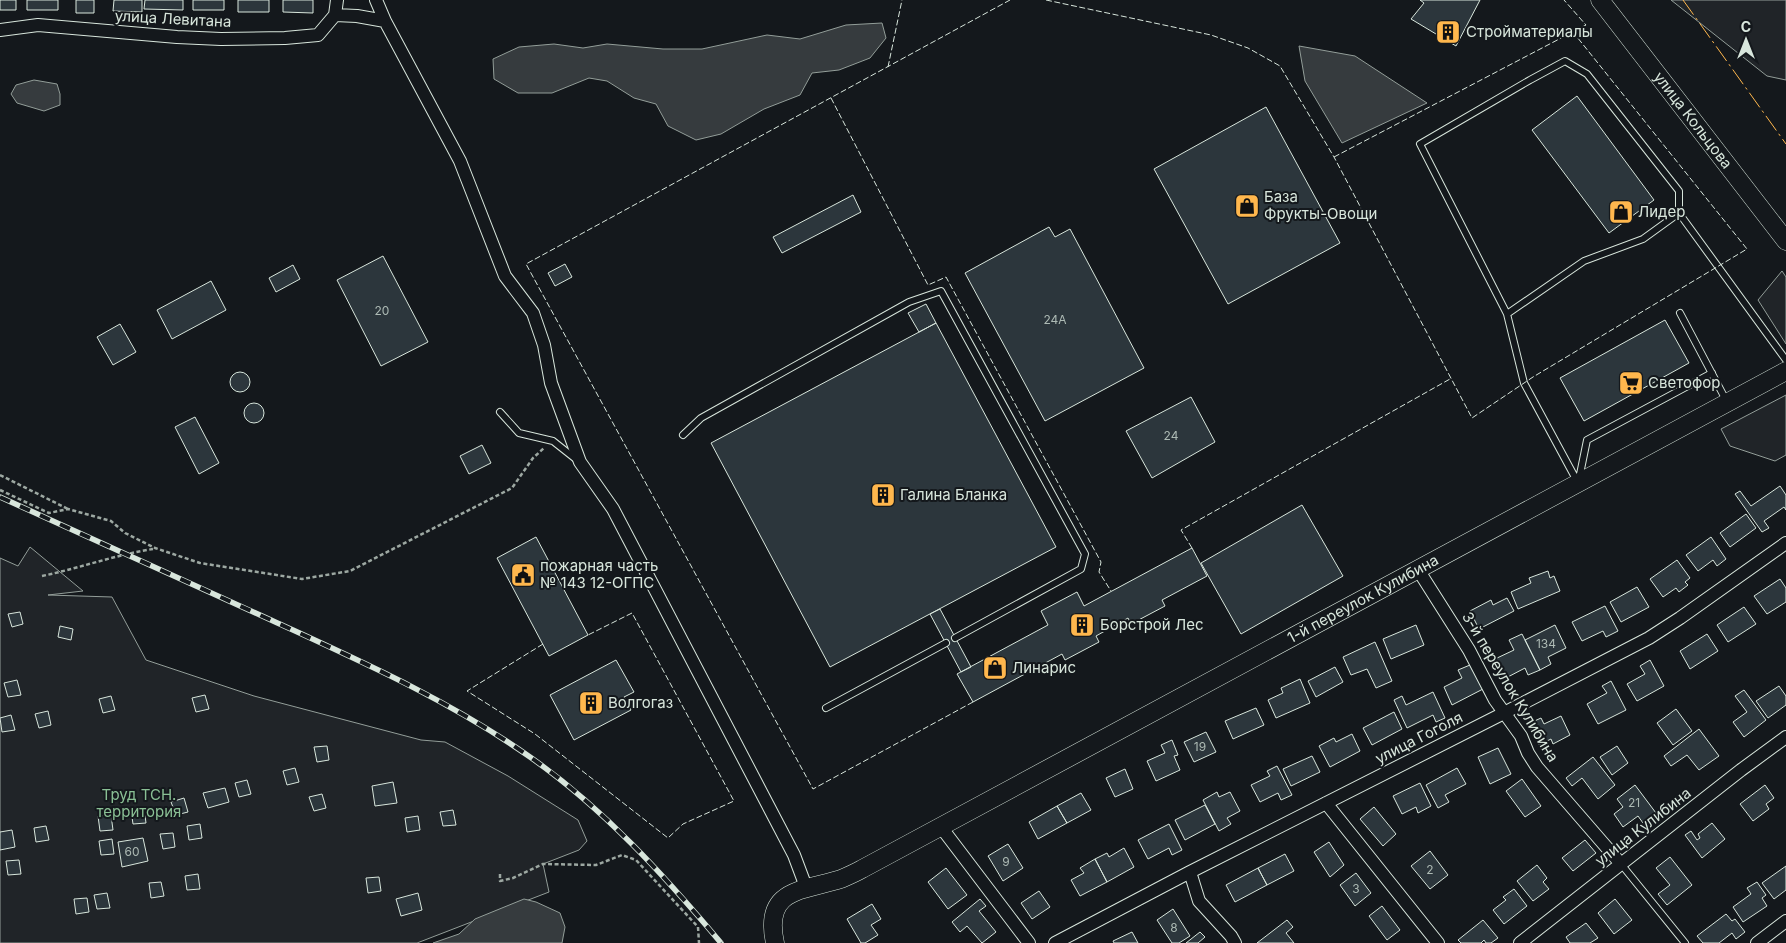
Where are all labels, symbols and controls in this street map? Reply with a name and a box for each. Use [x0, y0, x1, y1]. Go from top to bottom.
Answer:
street label: улица Левитана [114, 6, 232, 31]
north arrow [1721, 15, 1771, 65]
text: С [1741, 18, 1751, 35]
building icon: Стройматериалы [1435, 19, 1461, 45]
place label: Стройматериалы [1466, 22, 1593, 41]
street label: улица Кольцова [1650, 68, 1737, 172]
place label: База Фрукты-Овощи [1264, 187, 1377, 223]
shop icon: База Фрукты-Овощи [1234, 193, 1260, 219]
shop icon: Лидер [1608, 199, 1634, 225]
place label: Лидер [1638, 202, 1685, 221]
house number: 20 [375, 303, 389, 318]
house number: 24А [1043, 312, 1067, 327]
supermarket icon: Светофор [1618, 370, 1644, 396]
place label: Светофор [1648, 373, 1720, 392]
house number: 24 [1164, 428, 1179, 443]
building icon: Галина Бланка [870, 482, 896, 508]
place label: Галина Бланка [900, 485, 1007, 504]
street label: 1-й переулок Кулибина [1284, 550, 1442, 647]
place label: пожарная часть № 143 12-ОГПС [540, 556, 658, 592]
public building icon: пожарная часть № 143 12-ОГПС [510, 562, 536, 588]
street label: 3-й переулок Кулибина [1458, 608, 1563, 765]
building icon: Борстрой Лес [1069, 612, 1095, 638]
place label: Борстрой Лес [1100, 615, 1203, 634]
house number: 134 [1536, 636, 1556, 651]
shop icon: Линарис [982, 655, 1008, 681]
place label: Линарис [1012, 658, 1076, 677]
building icon: Волгогаз [578, 690, 604, 716]
place label: Волгогаз [608, 693, 673, 712]
street label: улица Гоголя [1372, 707, 1466, 768]
house number: 19 [1194, 739, 1206, 754]
street label: улица Кулибина [1591, 783, 1694, 870]
park label: Труд ТСН. территория [97, 785, 181, 821]
house number: 21 [1628, 795, 1640, 810]
house number: 60 [124, 844, 140, 859]
house number: 9 [1002, 854, 1010, 869]
house number: 2 [1426, 862, 1434, 877]
house number: 3 [1352, 881, 1360, 896]
house number: 8 [1170, 920, 1178, 935]

